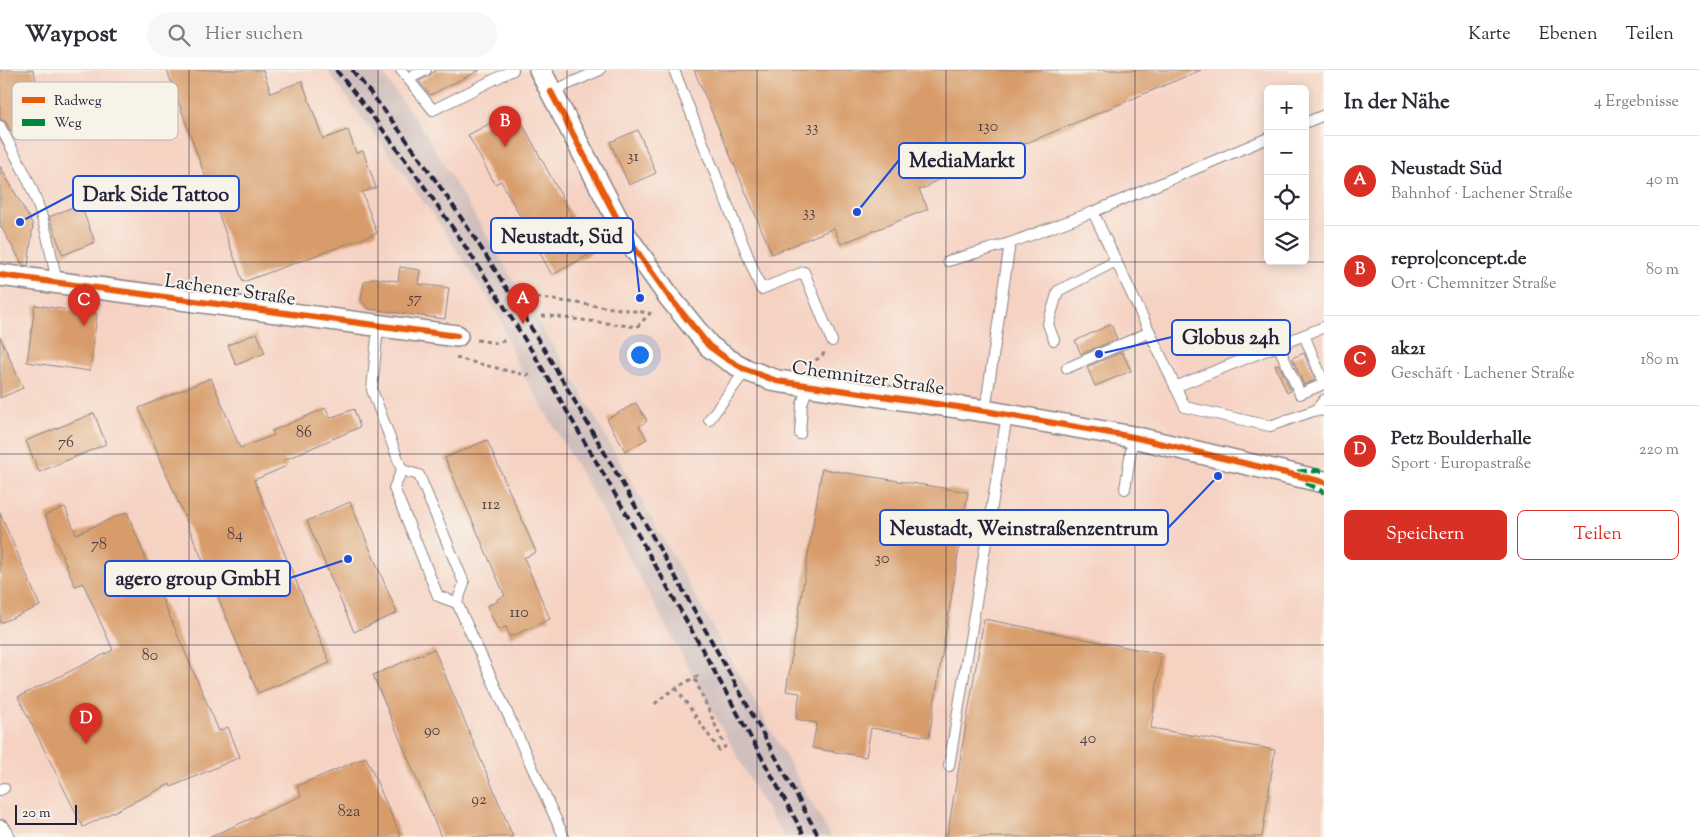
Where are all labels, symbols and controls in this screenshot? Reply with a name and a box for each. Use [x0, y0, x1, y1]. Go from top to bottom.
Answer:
search box [147, 12, 497, 57]
text: Waypost [25, 18, 117, 52]
icon: search [165, 21, 193, 49]
text: Hier suchen [205, 21, 303, 48]
text: Karte [1468, 22, 1511, 48]
text: Ebenen [1539, 22, 1598, 48]
text: Teilen [1626, 22, 1674, 48]
legend [12, 82, 178, 140]
map controls [1264, 85, 1309, 265]
button: + [1264, 85, 1309, 130]
text: In der Nähe [1344, 88, 1450, 118]
text: 4 Ergebnisse [1594, 91, 1679, 114]
text: Radweg [54, 92, 102, 112]
pin: B [489, 106, 521, 147]
text: Weg [54, 114, 82, 134]
house number: 130 [978, 116, 998, 139]
house number: 33 [806, 117, 818, 140]
button: − [1264, 130, 1309, 175]
callout: MediaMarkt [899, 143, 1025, 178]
house number: 31 [627, 146, 640, 169]
text: MediaMarkt [909, 148, 1015, 177]
text: Neustadt Süd [1391, 156, 1502, 183]
text: A [1354, 169, 1367, 192]
text: 40 m [1646, 169, 1679, 192]
button: locate [1264, 175, 1309, 220]
callout: Dark Side Tattoo [73, 176, 239, 211]
text: Dark Side Tattoo [83, 182, 229, 211]
text: Bahnhof · Lachener Straße [1391, 183, 1573, 206]
house number: 33 [803, 202, 815, 225]
callout: Neustadt, Süd [491, 218, 633, 253]
button: layers [1264, 220, 1309, 265]
text: Neustadt, Süd [501, 224, 624, 253]
text: repro|concept.de [1391, 246, 1527, 273]
text: B [1355, 259, 1365, 282]
text: 80 m [1646, 259, 1679, 282]
street label: Lachener Straße [163, 268, 297, 314]
text: Ort · Chemnitzer Straße [1391, 273, 1556, 296]
pin: A [507, 283, 539, 324]
pin: C [68, 285, 100, 326]
house number: 57 [407, 288, 422, 311]
callout: Globus 24h [1172, 320, 1290, 355]
text: Globus 24h [1182, 325, 1280, 354]
text: ak21 [1391, 336, 1425, 363]
your location [627, 342, 653, 368]
text: C [1354, 349, 1366, 372]
text: 180 m [1640, 349, 1679, 372]
street label: Chemnitzer Straße [790, 355, 946, 403]
text: Geschäft · Lachener Straße [1391, 363, 1575, 386]
house number: 86 [296, 422, 312, 445]
text: Petz Boulderhalle [1391, 426, 1531, 453]
house number: 76 [58, 432, 74, 455]
text: D [1354, 439, 1366, 462]
text: 220 m [1639, 439, 1679, 462]
text: Sport · Europastraße [1391, 453, 1531, 476]
house number: 112 [482, 494, 501, 517]
callout: Neustadt, Weinstraßenzentrum [880, 510, 1168, 545]
button: Speichern [1344, 510, 1507, 560]
button: Teilen [1517, 510, 1679, 560]
text: Neustadt, Weinstraßenzentrum [890, 516, 1159, 545]
house number: 84 [227, 524, 243, 547]
house number: 78 [91, 534, 107, 557]
house number: 30 [875, 548, 889, 571]
callout: agero group GmbH [105, 561, 290, 596]
text: agero group GmbH [115, 566, 281, 595]
house number: 110 [509, 602, 529, 625]
house number: 80 [142, 645, 158, 668]
pin: D [70, 703, 102, 744]
house number: 90 [424, 720, 440, 743]
house number: 40 [1080, 728, 1096, 751]
house number: 92 [471, 789, 487, 812]
house number: 82a [338, 801, 361, 824]
scale bar [15, 802, 78, 825]
text: 20 m [22, 804, 51, 824]

